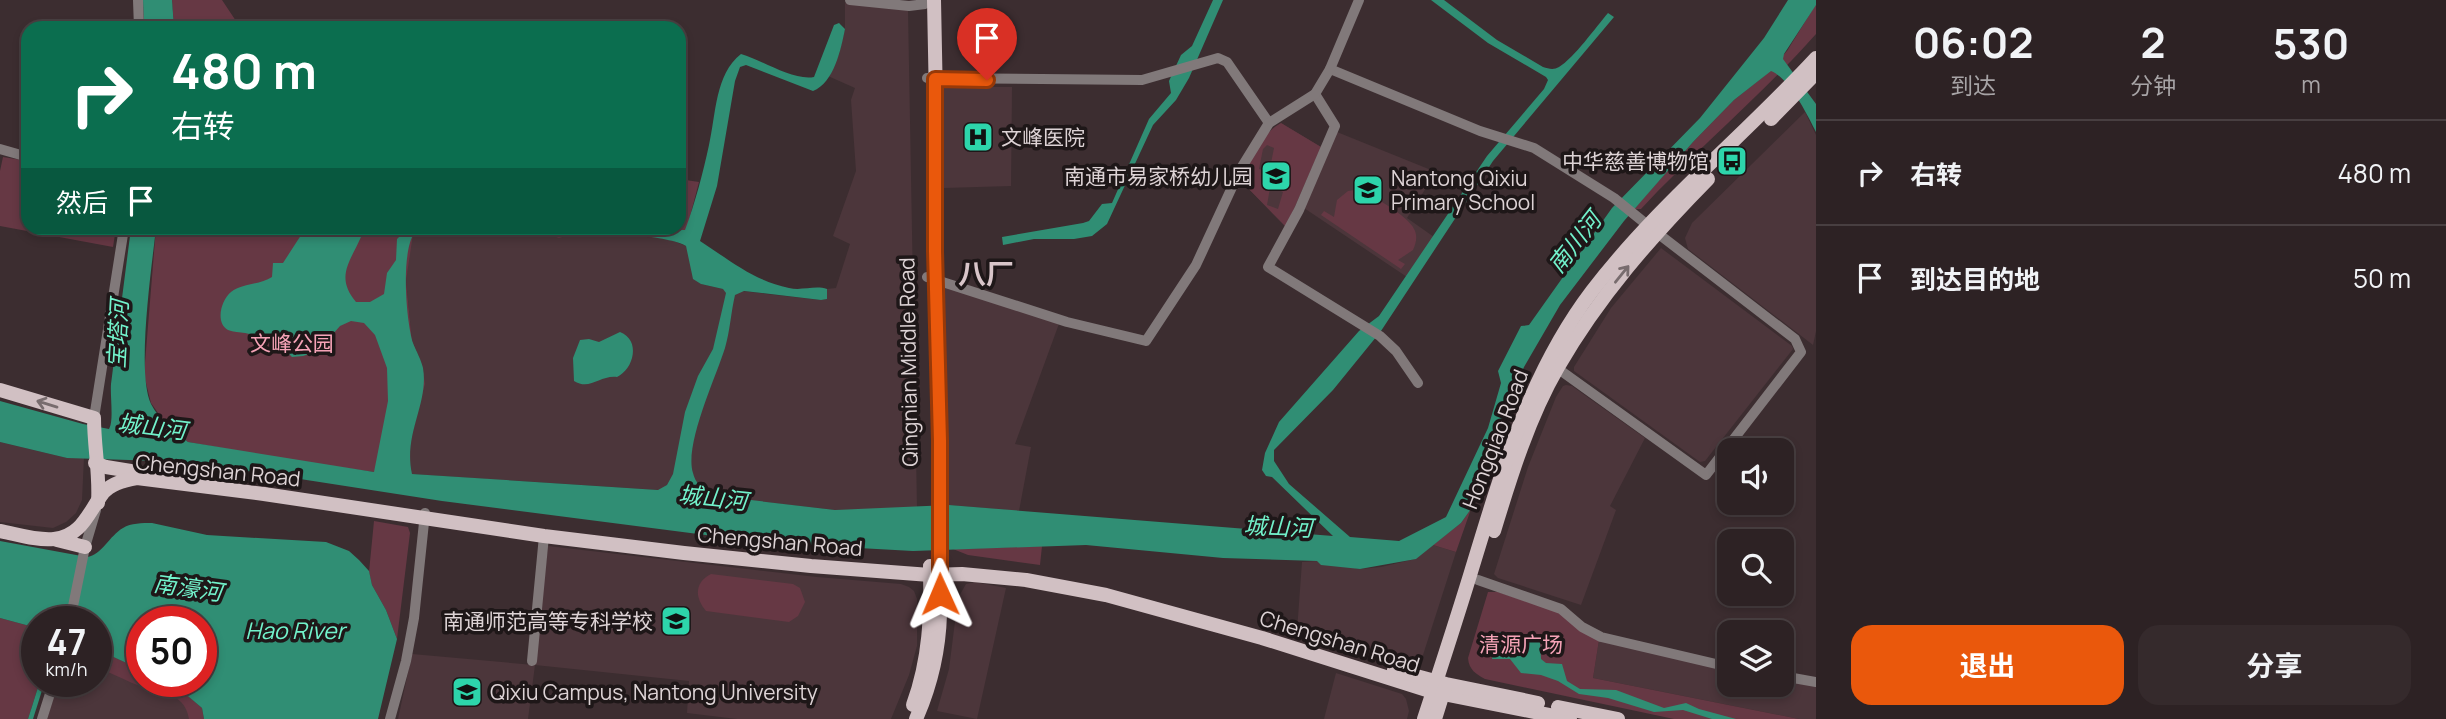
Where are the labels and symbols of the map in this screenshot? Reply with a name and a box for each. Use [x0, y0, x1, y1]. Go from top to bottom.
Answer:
pin [957, 8, 1017, 80]
hospital icon: 文峰医院 [961, 120, 995, 154]
place label: 文峰医院 [1001, 123, 1085, 151]
bus stop icon: 中华慈善博物馆 [1715, 144, 1749, 178]
place label: 中华慈善博物馆 [1562, 147, 1709, 175]
school or university icon: 南通市易家桥幼儿园 [1259, 159, 1293, 193]
place label: 南通市易家桥幼儿园 [1064, 162, 1253, 190]
place label: Nantong Qixiu Primary School [1391, 164, 1535, 216]
school or university icon: Nantong Qixiu Primary School [1351, 173, 1385, 207]
water label: 南川河 [1540, 202, 1610, 279]
district label: 八厂 [958, 254, 1014, 292]
street label: Qingnian Middle Road [892, 257, 924, 467]
one-way arrow [1614, 265, 1630, 283]
water label: 宝塔河 [99, 295, 135, 369]
park label: 文峰公园 [250, 329, 334, 357]
street label: Hongqiao Road [1456, 365, 1534, 513]
one-way arrow [36, 396, 58, 409]
water label: 城山河 [116, 406, 192, 447]
street label: Chengshan Road [134, 447, 302, 493]
water label: 城山河 [677, 477, 753, 517]
water label: 城山河 [1243, 509, 1317, 543]
street label: Chengshan Road [696, 520, 864, 562]
position arrow [903, 557, 977, 631]
water label: 南濠河 [152, 566, 228, 608]
street label: Chengshan Road [1257, 603, 1423, 679]
school or university icon: 南通师范高等专科学校 [659, 604, 693, 638]
speed limit sign: 50 [126, 606, 217, 697]
place label: 南通师范高等专科学校 [443, 607, 653, 635]
water label: Hao River [245, 614, 347, 646]
park label: 清源广场 [1479, 630, 1563, 658]
school or university icon: Qixiu Campus, Nantong University [450, 675, 484, 709]
place label: Qixiu Campus, Nantong University [490, 678, 818, 706]

